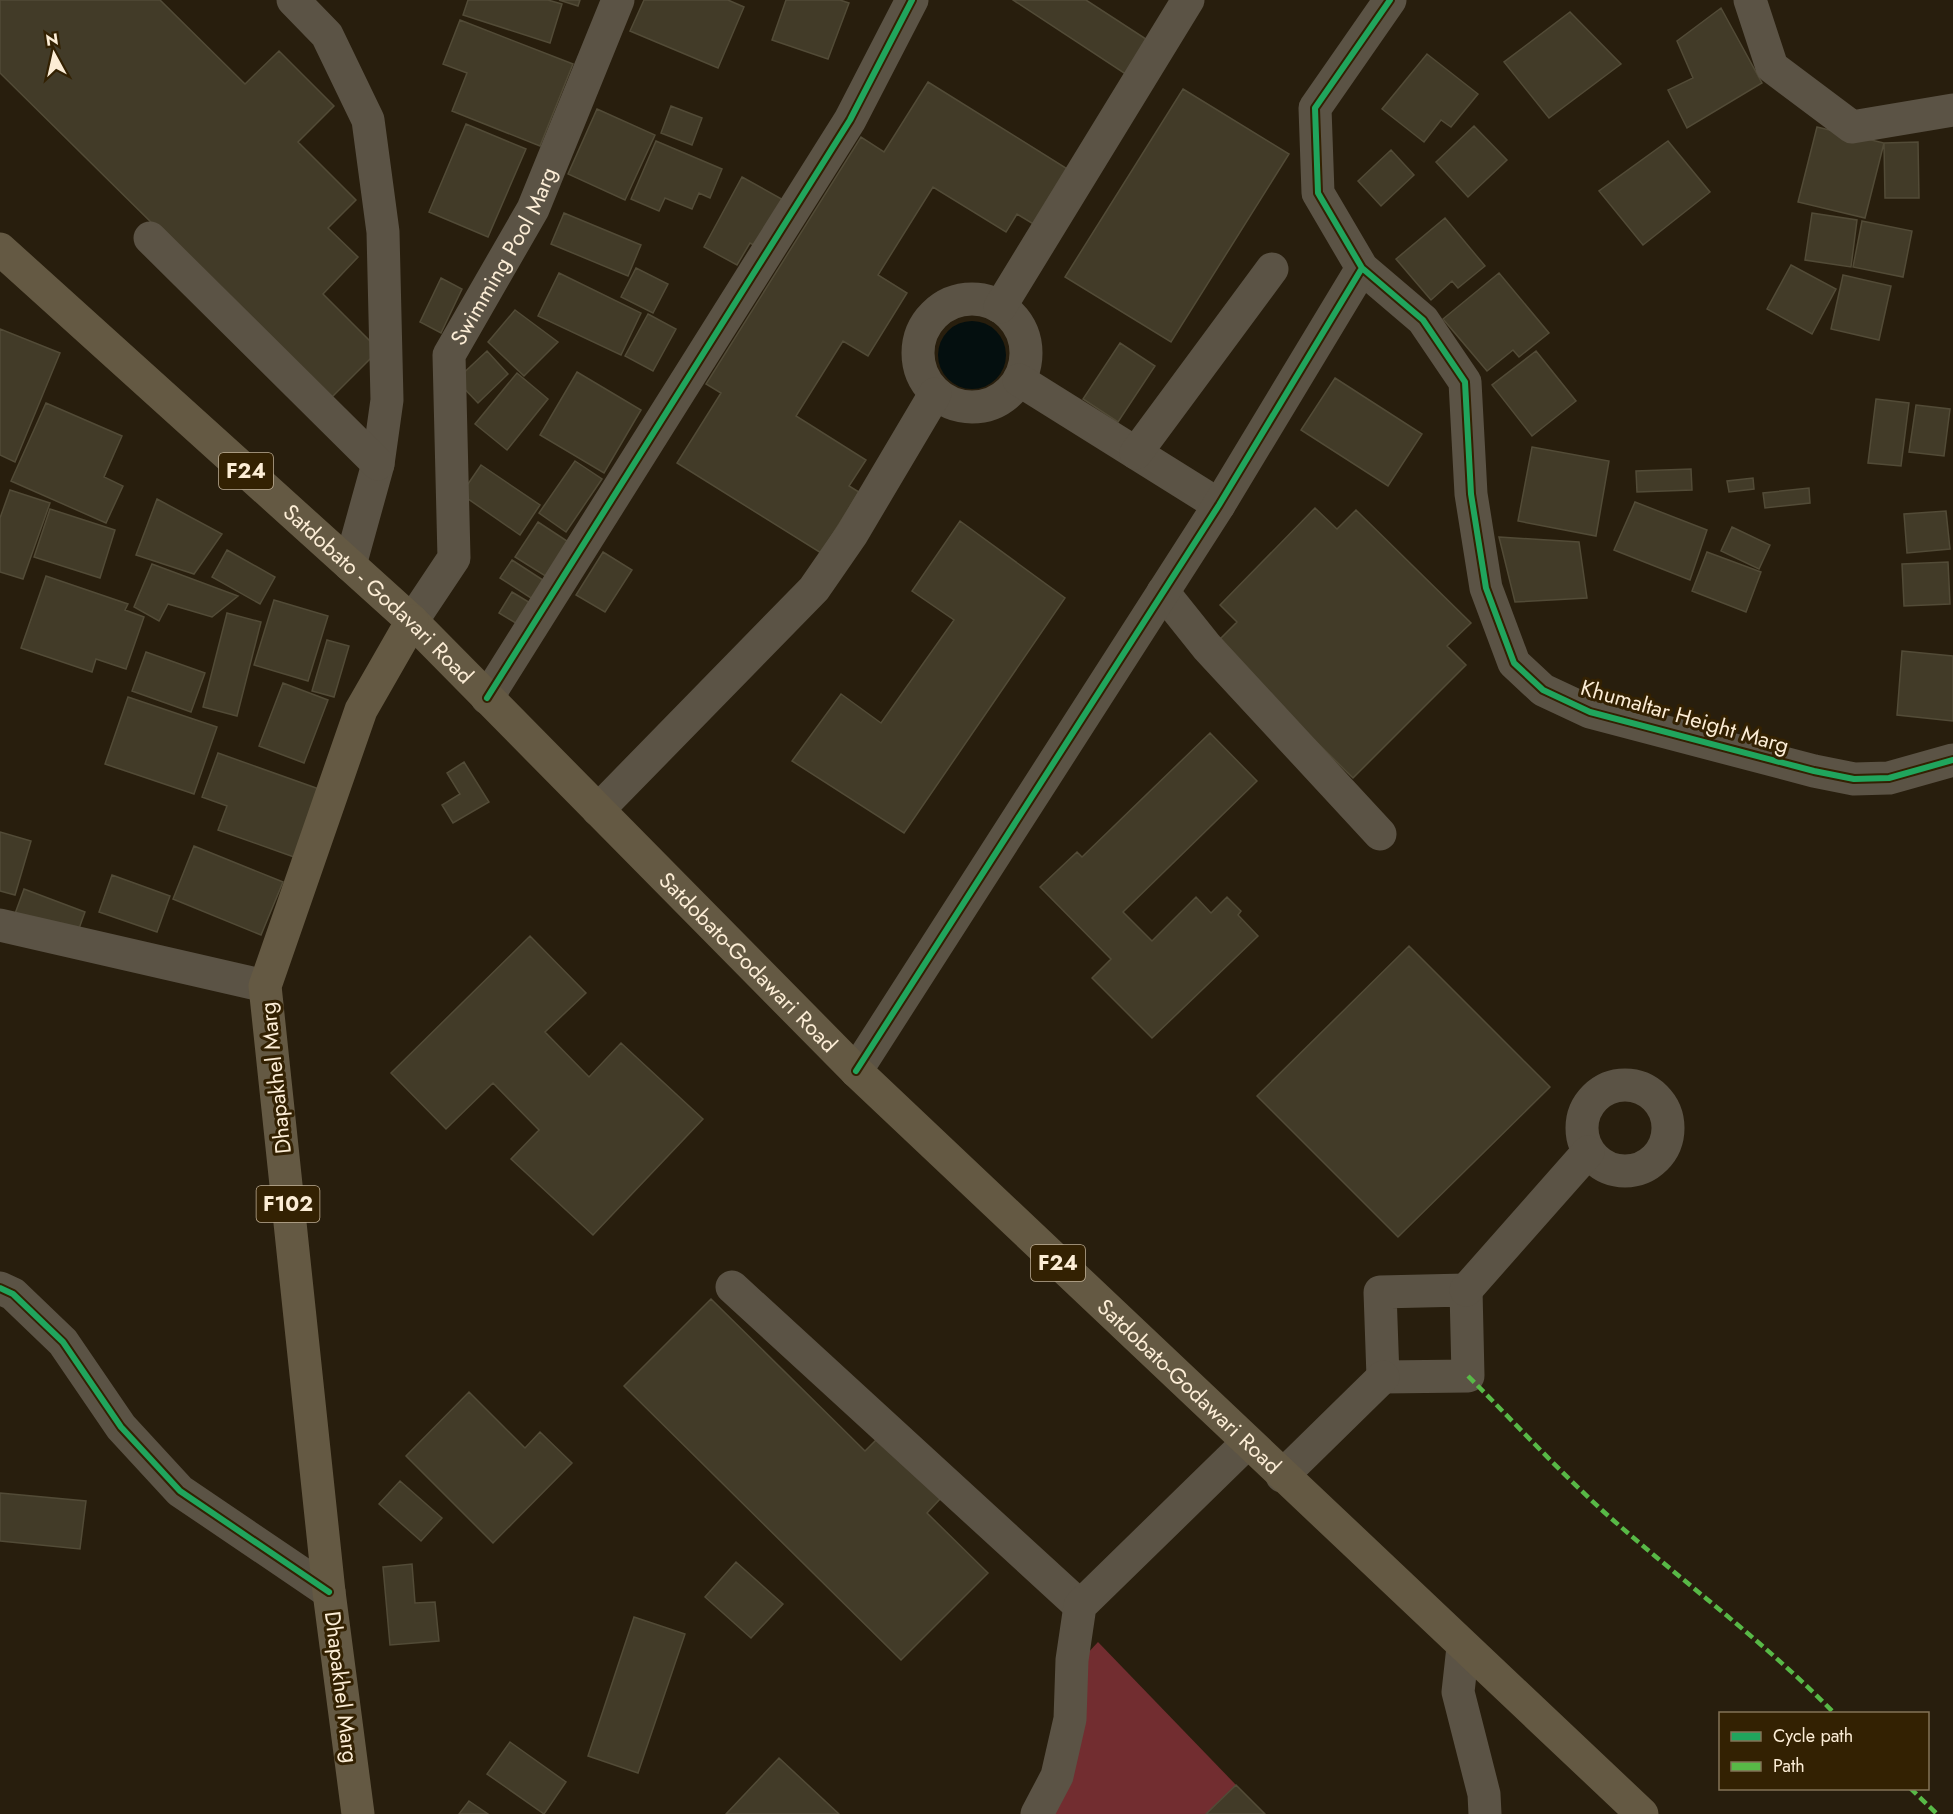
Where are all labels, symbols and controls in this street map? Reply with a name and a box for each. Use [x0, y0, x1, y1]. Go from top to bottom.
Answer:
north arrow [24, 24, 84, 84]
text: N [44, 27, 60, 52]
street label: Swimming Pool Marg [442, 162, 564, 351]
road number: F24 [219, 453, 273, 489]
street label: Satdobato - Godavari Road [276, 496, 481, 691]
street label: Khumaltar Height Marg [1577, 671, 1793, 761]
street label: Satdobato-Godawari Road [652, 864, 845, 1059]
street label: Dhapakhel Marg [251, 1000, 299, 1156]
road number: F102 [256, 1186, 320, 1222]
road number: F24 [1031, 1245, 1085, 1281]
street label: Satdobato-Godawari Road [1090, 1291, 1289, 1481]
street label: Dhapakhel Marg [317, 1609, 367, 1765]
legend [1719, 1712, 1929, 1790]
text: Cycle path [1773, 1723, 1853, 1749]
text: Path [1773, 1753, 1805, 1779]

